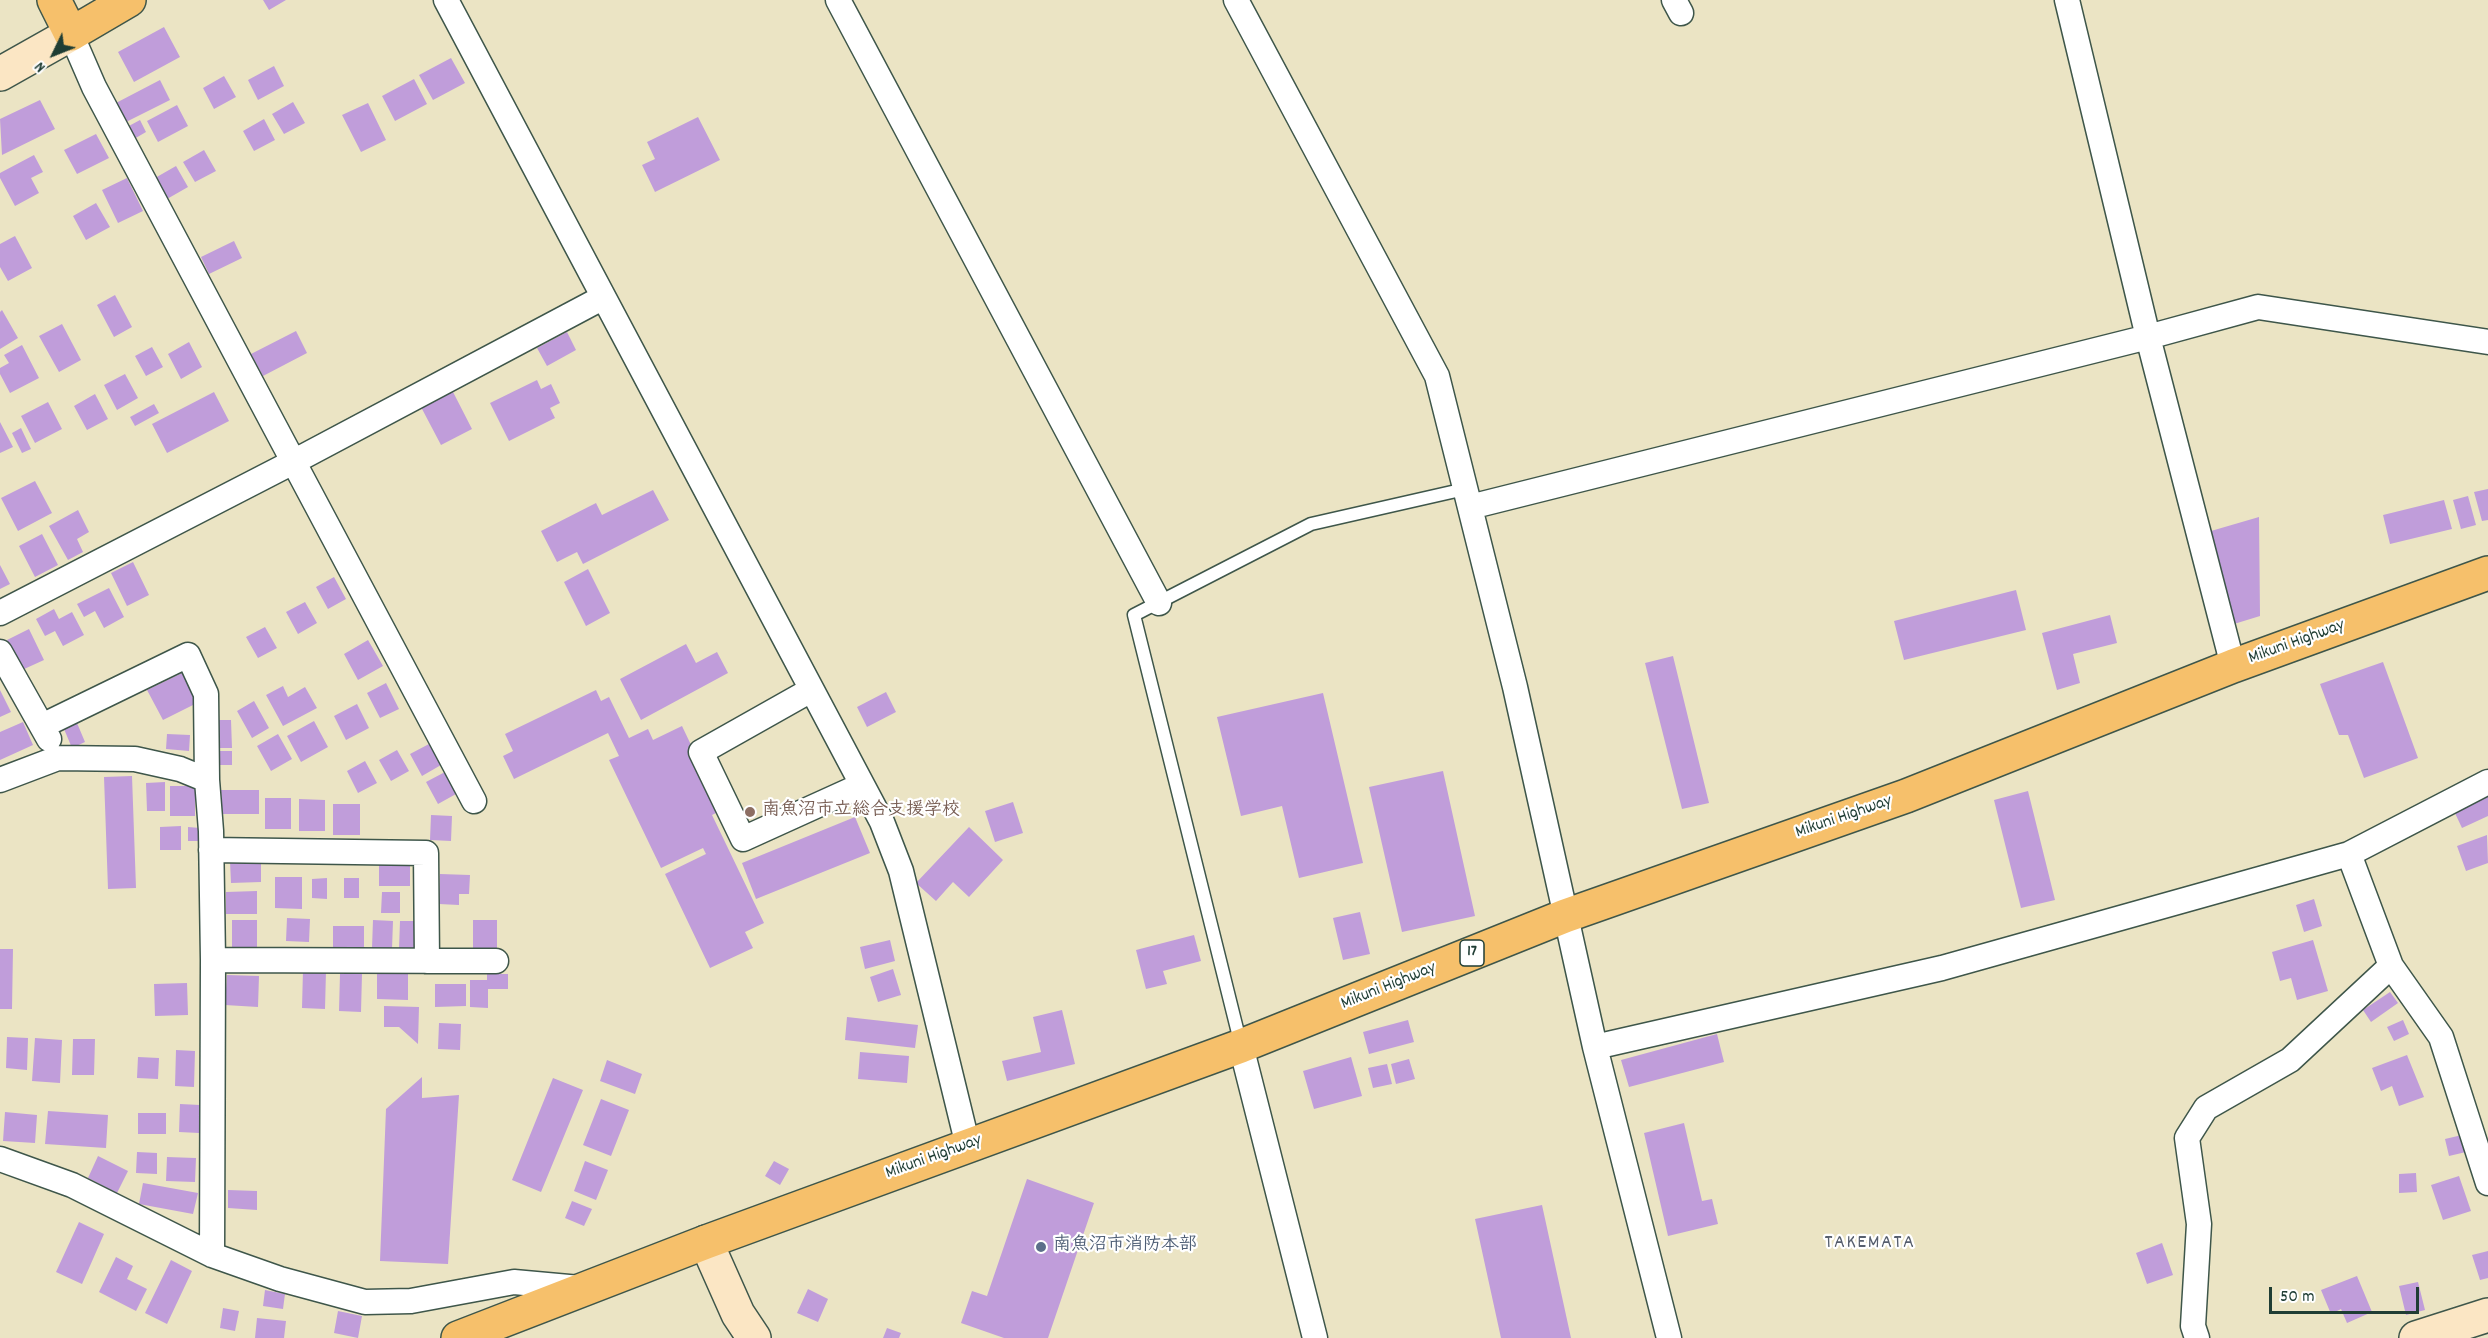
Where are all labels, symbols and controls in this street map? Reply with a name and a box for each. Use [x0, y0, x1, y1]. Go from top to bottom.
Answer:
north arrow [24, 24, 84, 84]
text: N [29, 56, 52, 77]
street label: Mikuni Highway [2246, 616, 2348, 670]
street label: Mikuni Highway [1793, 791, 1895, 845]
place label: 南魚沼市立総合支援学校 [762, 801, 960, 823]
marker: 南魚沼市立総合支援学校 [743, 805, 757, 819]
road number: 17 [1460, 940, 1484, 966]
street label: Mikuni Highway [1338, 958, 1440, 1016]
street label: Mikuni Highway [883, 1131, 985, 1185]
district label: TAKEMATA [1825, 1232, 1915, 1256]
place label: 南魚沼市消防本部 [1053, 1236, 1197, 1258]
marker: 南魚沼市消防本部 [1034, 1240, 1048, 1254]
scale bar [2272, 1275, 2422, 1313]
text: 50 m [2280, 1285, 2315, 1310]

